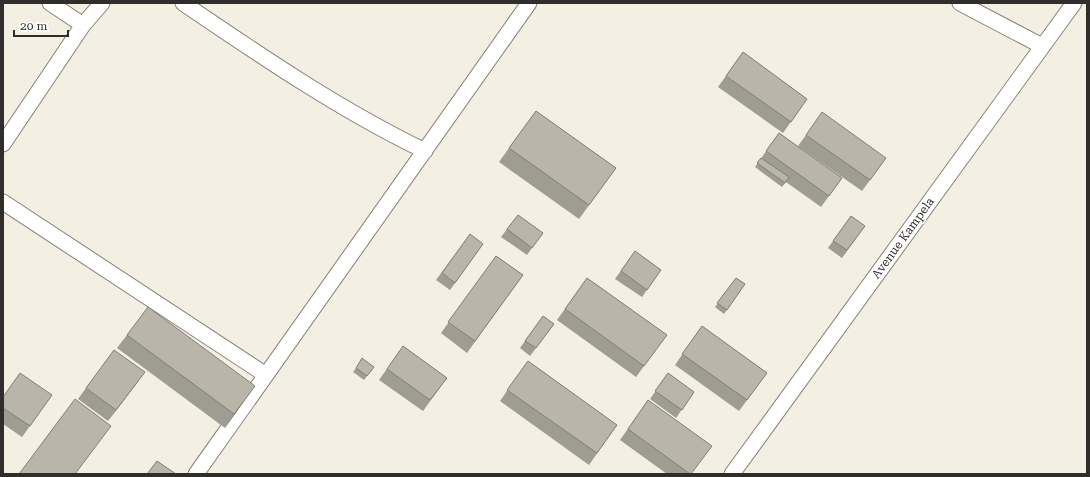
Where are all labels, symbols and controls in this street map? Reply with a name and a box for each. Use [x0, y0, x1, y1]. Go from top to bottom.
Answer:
scale bar [14, 12, 68, 38]
text: 20 m [20, 19, 47, 33]
street label: Avenue Kampela [869, 194, 937, 281]

